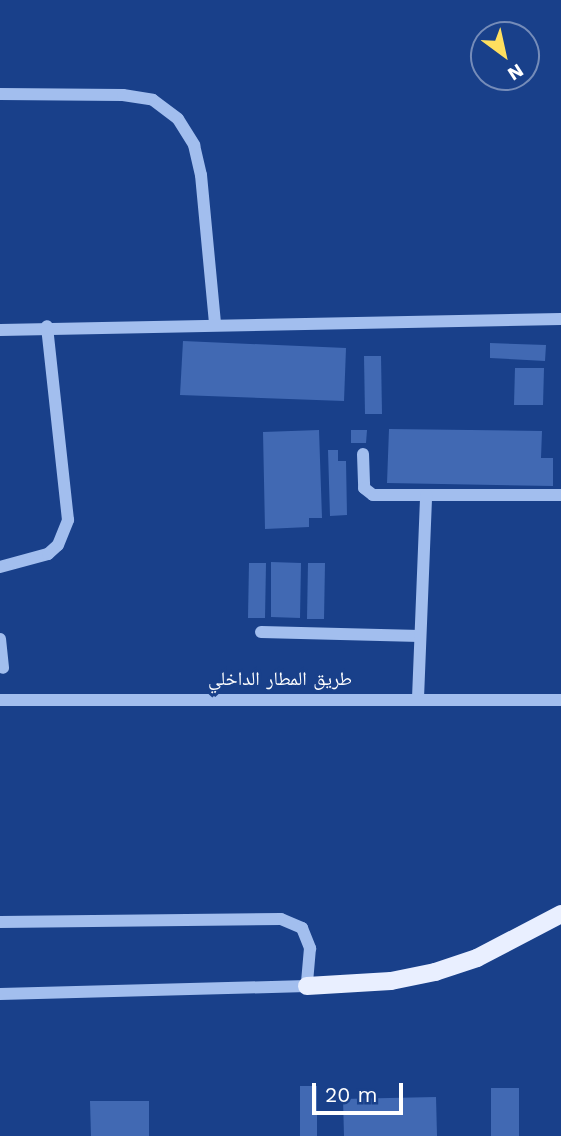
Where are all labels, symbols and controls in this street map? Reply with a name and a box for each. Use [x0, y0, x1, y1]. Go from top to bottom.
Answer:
north arrow [470, 21, 540, 91]
text: N [503, 59, 528, 86]
street label: طريق المطار الداخلي [208, 668, 352, 690]
scale bar [316, 1070, 407, 1114]
text: 20 m [325, 1082, 377, 1107]

